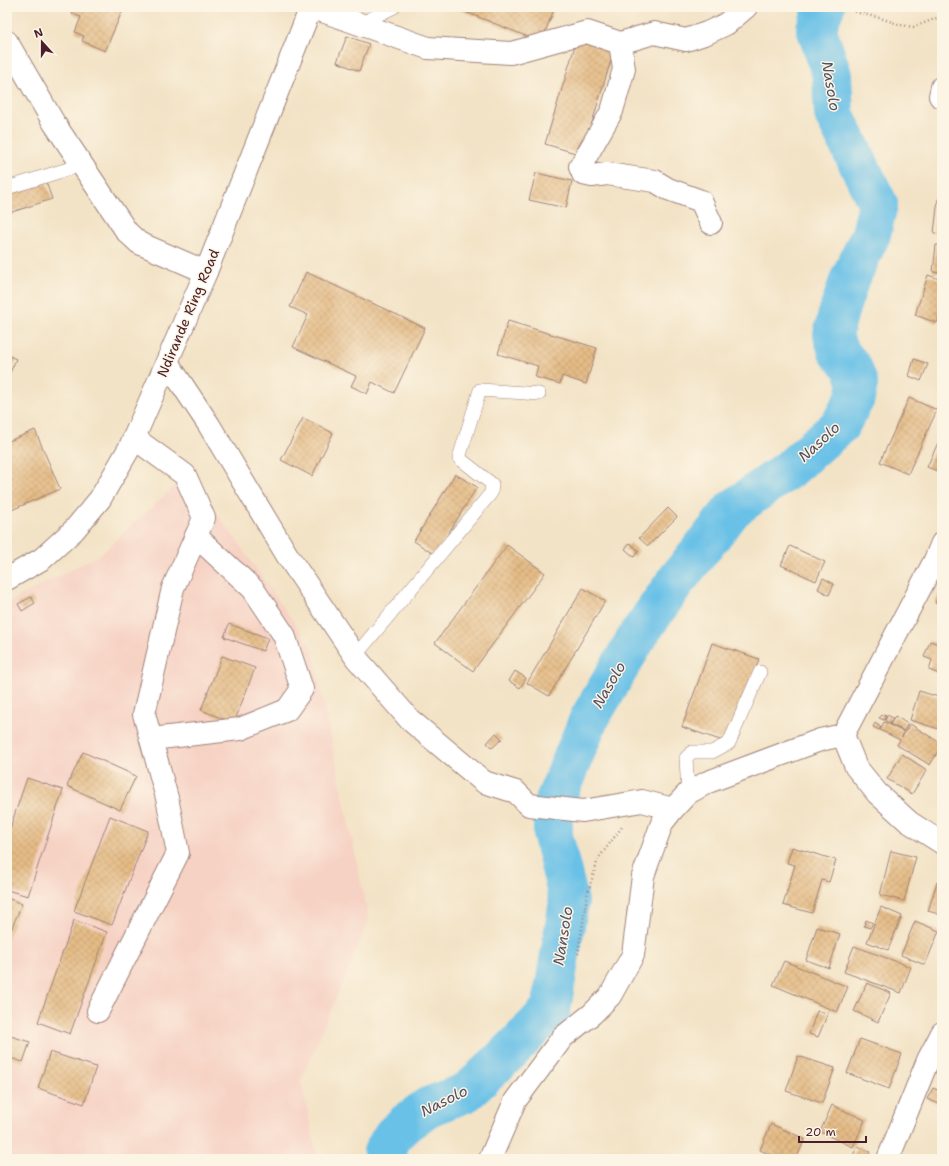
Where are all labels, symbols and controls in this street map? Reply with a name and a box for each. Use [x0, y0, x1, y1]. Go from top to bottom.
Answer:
north arrow [22, 22, 62, 62]
text: N [32, 24, 46, 42]
water label: Nasolo [817, 59, 845, 113]
street label: Ndirande Ring Road [153, 246, 223, 380]
water label: Nasolo [794, 417, 844, 467]
water label: Nasolo [588, 658, 630, 712]
water label: Nansolo [548, 905, 578, 967]
water label: Nasolo [417, 1081, 471, 1121]
scale bar [799, 1118, 866, 1144]
text: 20 m [805, 1124, 836, 1140]

